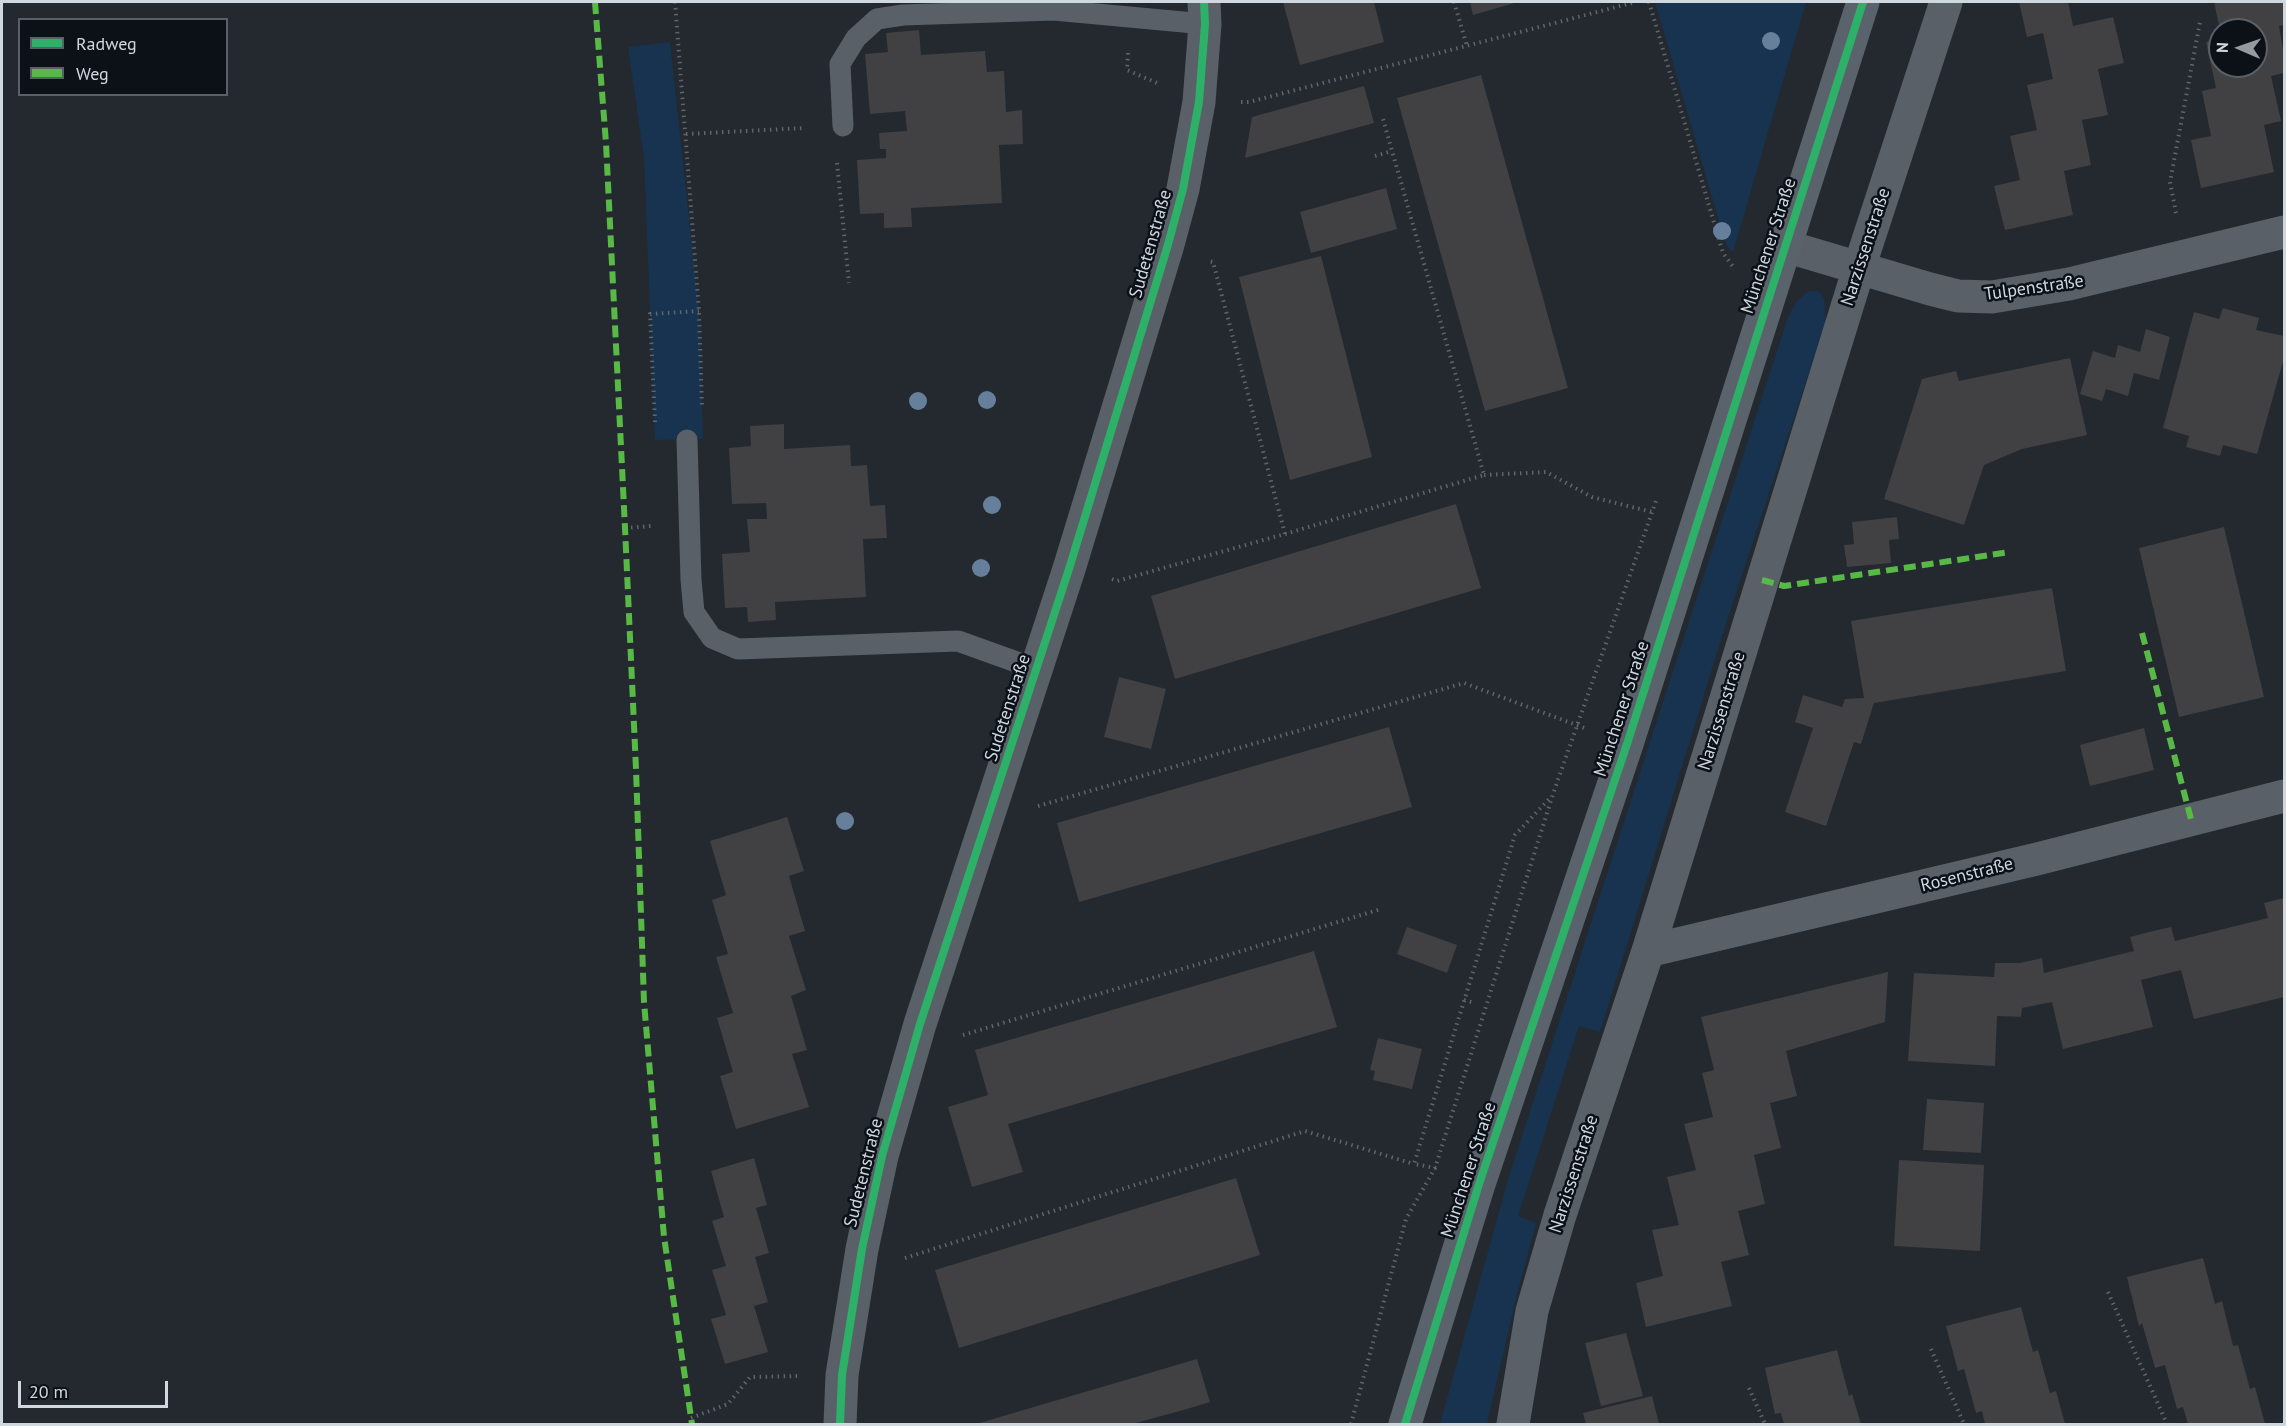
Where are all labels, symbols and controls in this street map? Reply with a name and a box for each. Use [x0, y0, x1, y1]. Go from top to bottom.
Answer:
legend [18, 18, 228, 96]
north arrow [2208, 18, 2268, 78]
text: Radweg [76, 32, 137, 55]
text: N [2212, 42, 2232, 53]
text: Weg [76, 62, 109, 85]
street label: Münchener Straße [1737, 175, 1801, 317]
street label: Narzissenstraße [1837, 185, 1895, 309]
street label: Sudetenstraße [1125, 187, 1177, 301]
street label: Tulpenstraße [1983, 270, 2085, 306]
street label: Münchener Straße [1590, 638, 1654, 780]
street label: Narzissenstraße [1694, 649, 1750, 773]
street label: Sudetenstraße [980, 652, 1036, 764]
street label: Rosenstraße [1918, 853, 2016, 897]
street label: Münchener Straße [1437, 1099, 1501, 1241]
street label: Narzissenstraße [1545, 1112, 1603, 1236]
street label: Sudetenstraße [840, 1116, 888, 1230]
scale bar [21, 1369, 171, 1407]
text: 20 m [29, 1380, 68, 1403]

